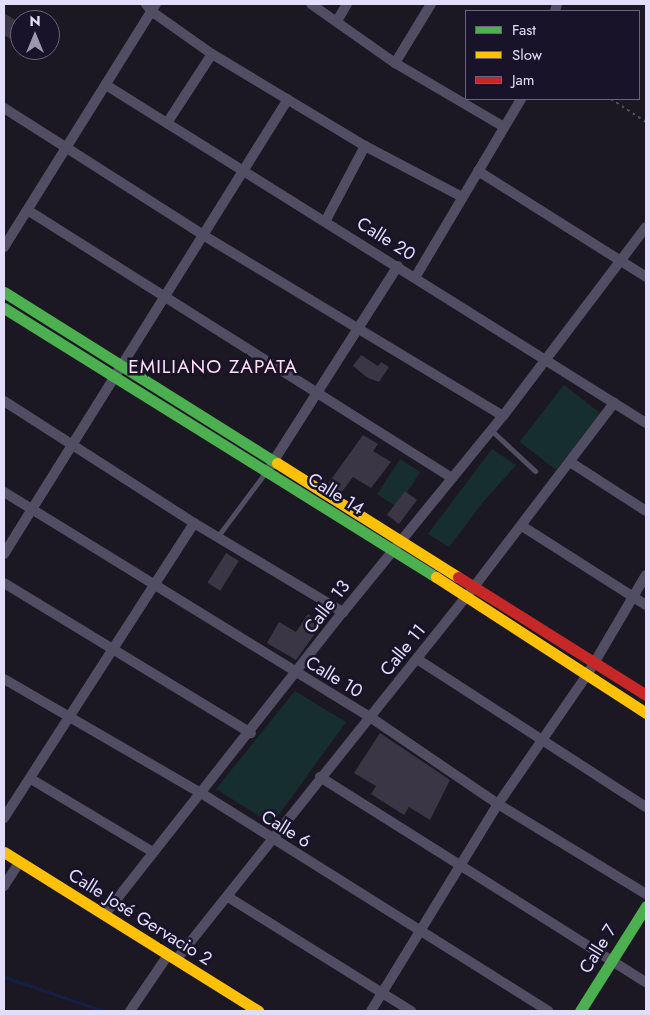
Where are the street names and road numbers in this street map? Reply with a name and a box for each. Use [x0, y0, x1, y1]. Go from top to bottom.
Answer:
street label: Calle 20 [353, 213, 419, 265]
street label: Calle 14 [304, 468, 368, 520]
street label: Calle 13 [299, 576, 355, 638]
street label: Calle 11 [376, 620, 430, 680]
street label: Calle 10 [302, 652, 366, 702]
street label: Calle 6 [257, 805, 315, 853]
street label: Calle José Gervacio 2 [64, 864, 216, 970]
street label: Calle 7 [575, 921, 621, 977]

